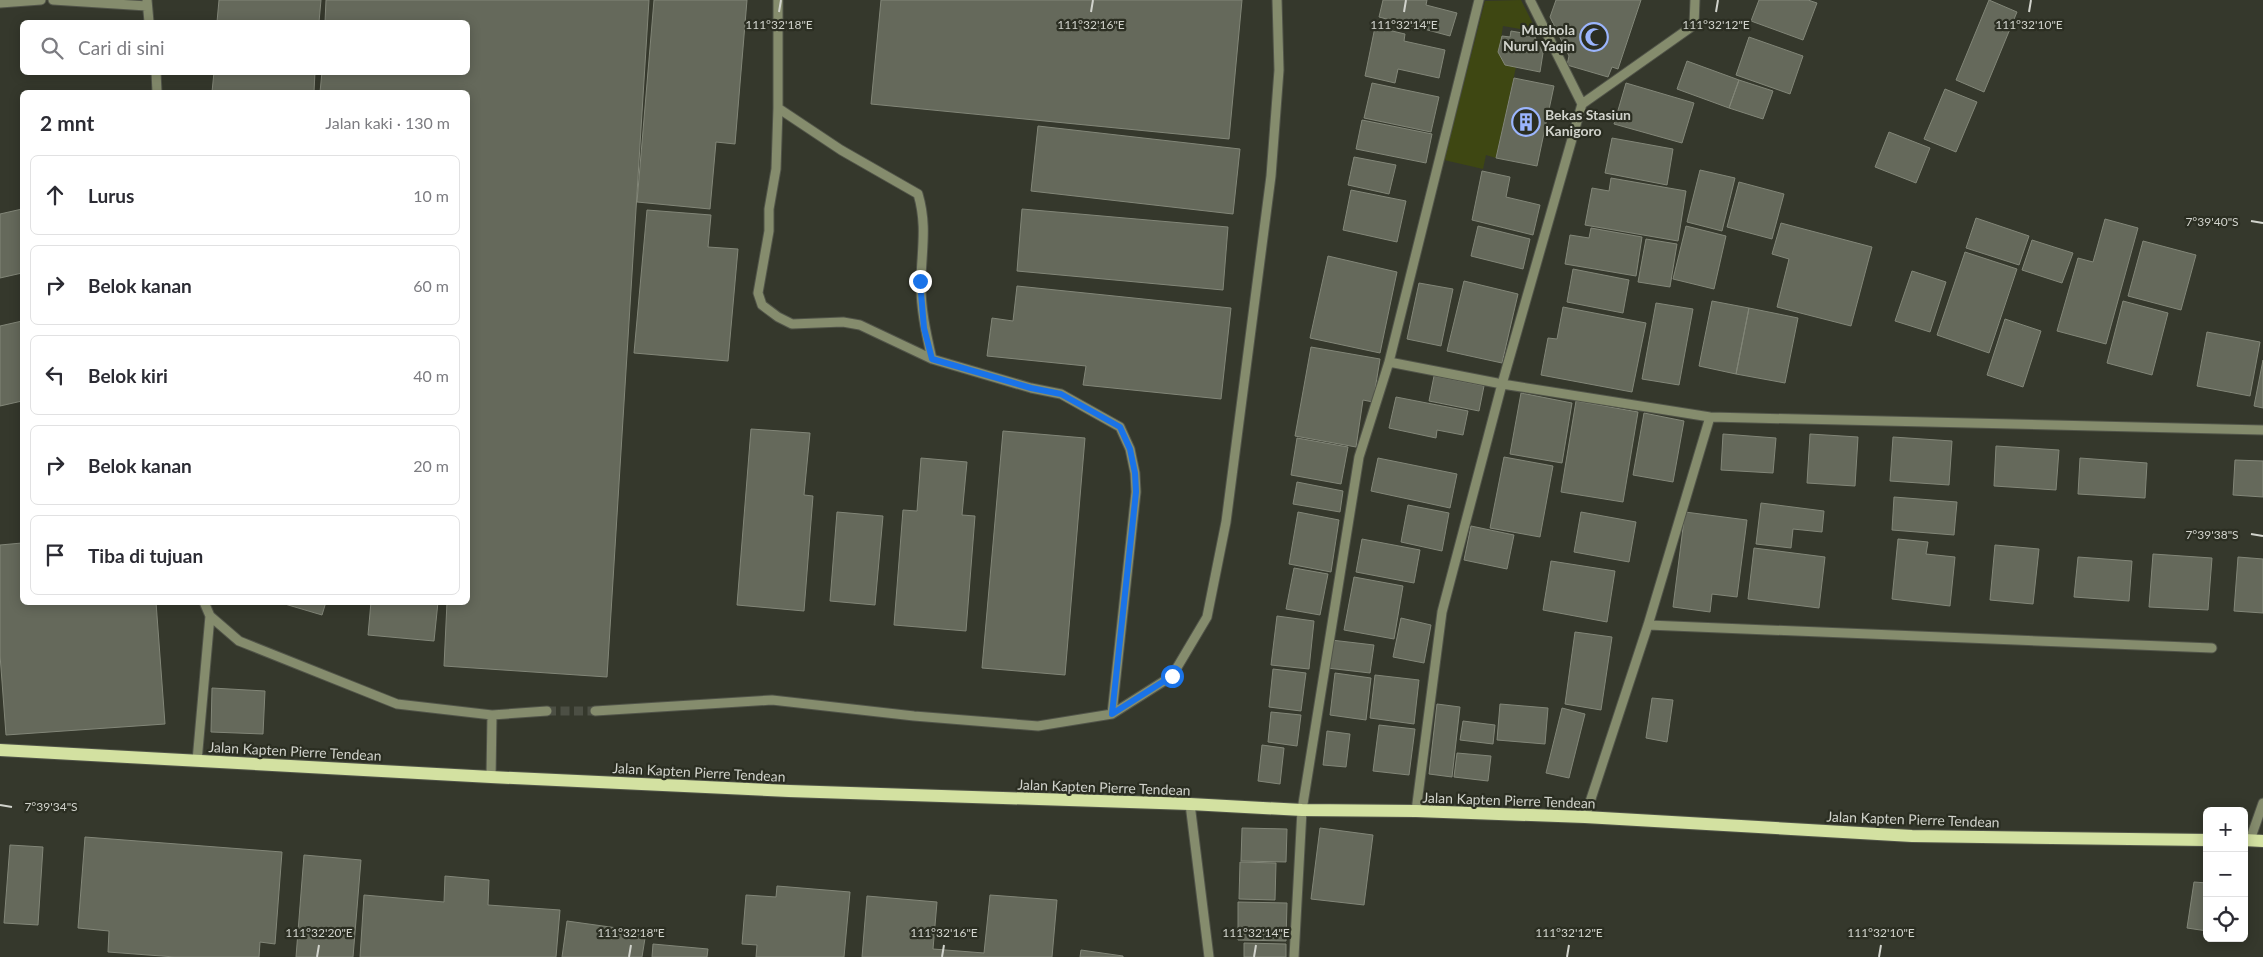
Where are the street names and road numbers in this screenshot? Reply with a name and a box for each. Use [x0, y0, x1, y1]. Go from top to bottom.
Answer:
street label: Jalan Kapten Pierre Tendean [208, 738, 382, 764]
street label: Jalan Kapten Pierre Tendean [612, 759, 786, 785]
street label: Jalan Kapten Pierre Tendean [1017, 775, 1191, 799]
street label: Jalan Kapten Pierre Tendean [1422, 788, 1596, 812]
street label: Jalan Kapten Pierre Tendean [1826, 807, 2000, 831]

